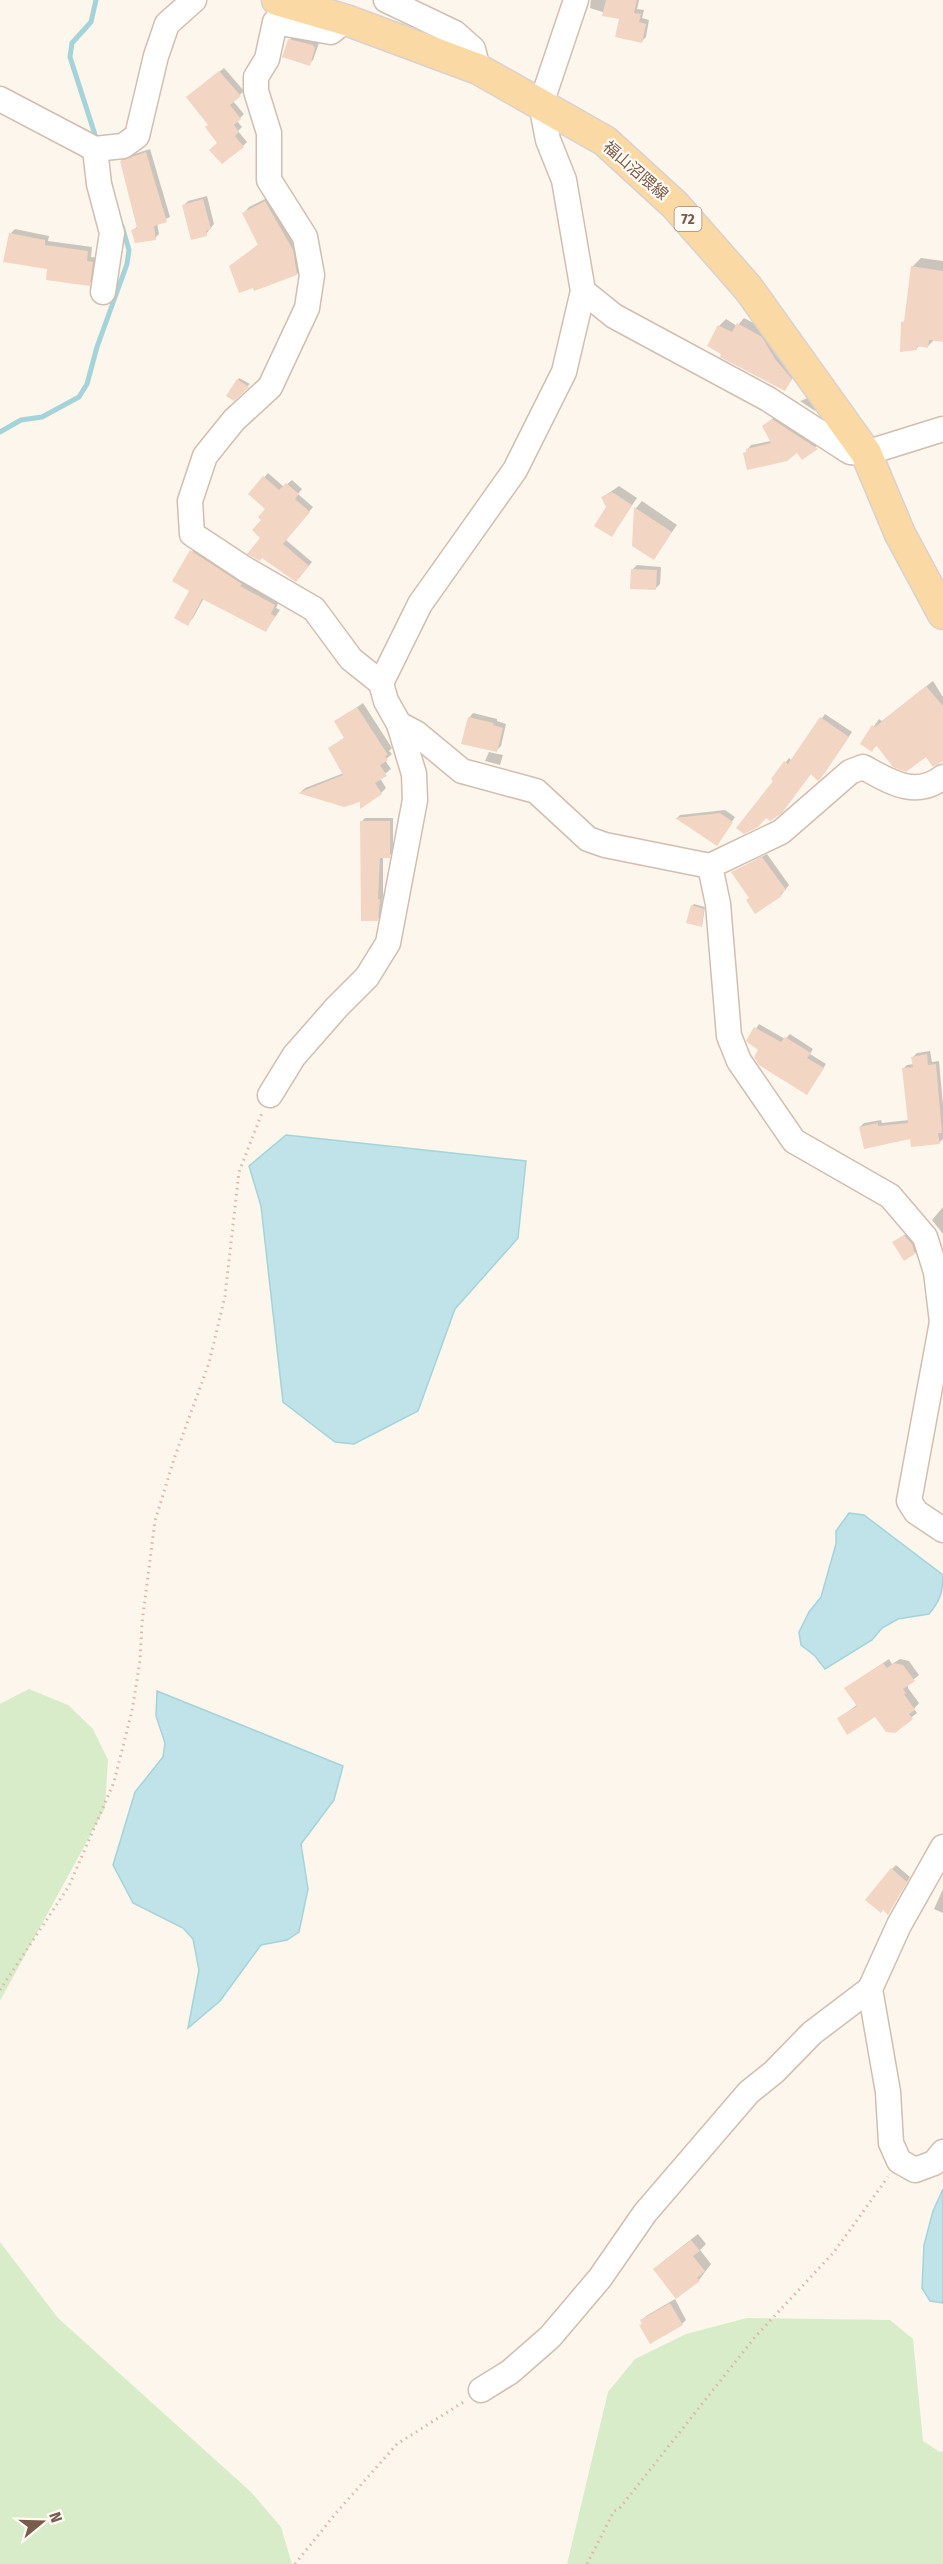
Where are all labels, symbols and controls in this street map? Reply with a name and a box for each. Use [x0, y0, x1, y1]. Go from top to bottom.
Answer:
street label: 福山沼隈線 [599, 137, 672, 204]
road number: 72 [674, 207, 702, 231]
north arrow [12, 2492, 72, 2552]
text: N [45, 2510, 66, 2525]

